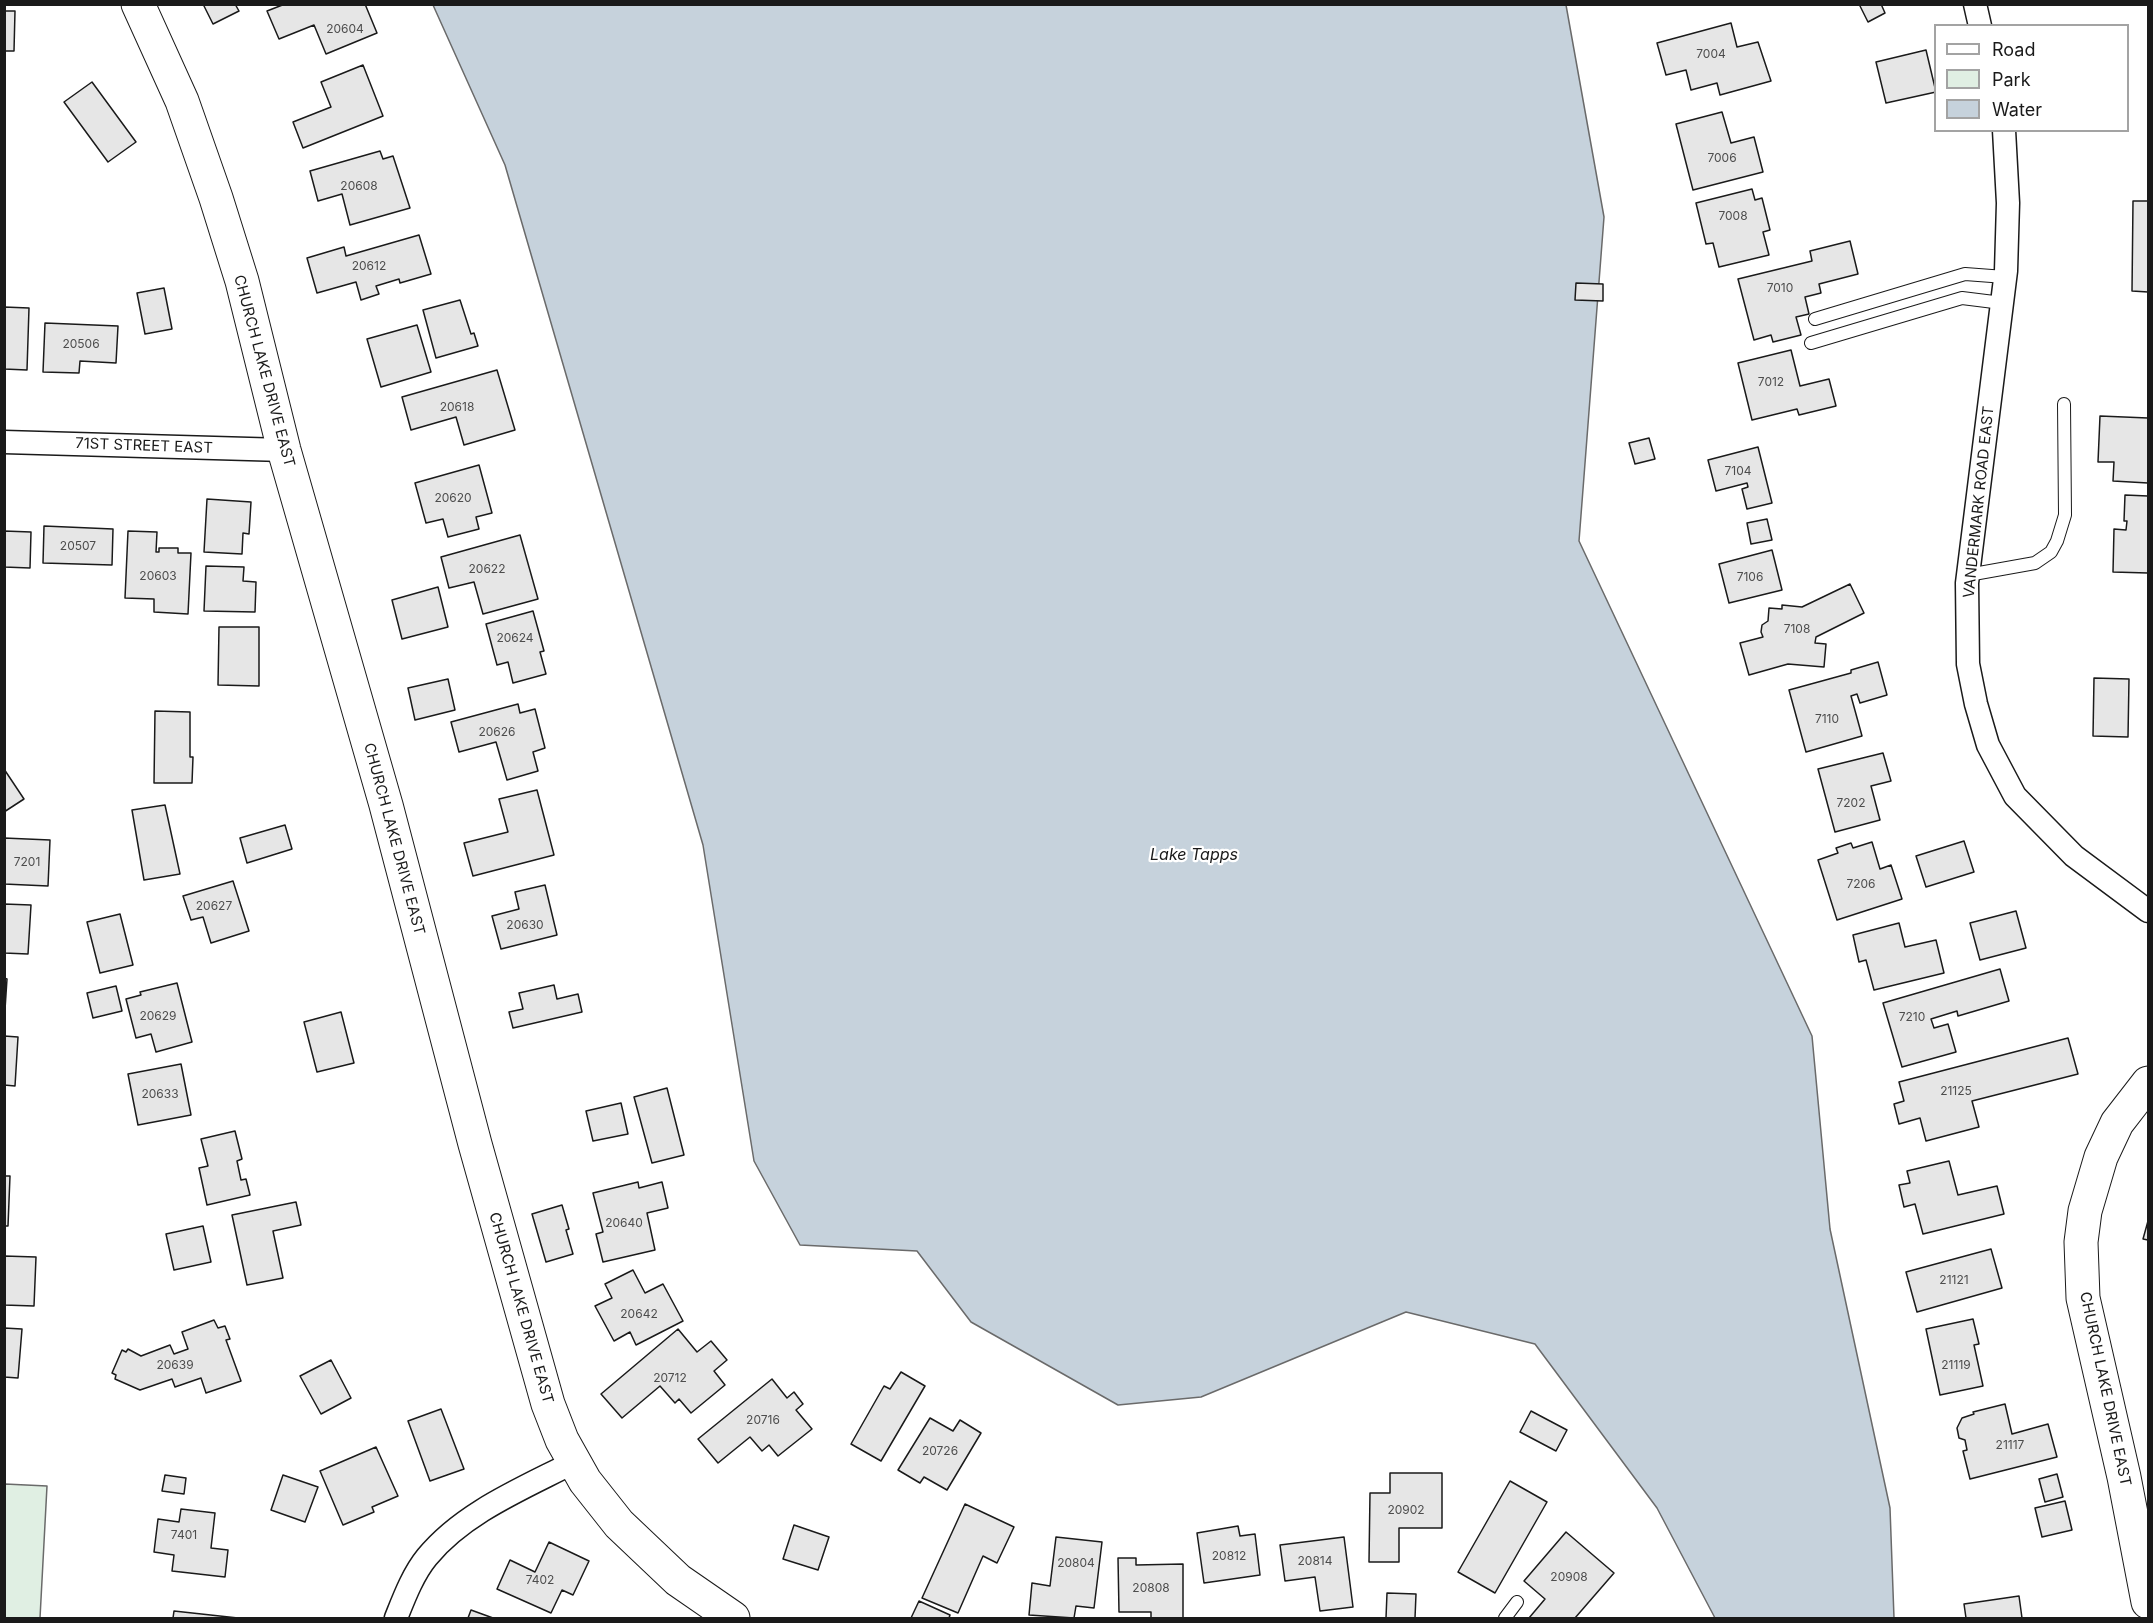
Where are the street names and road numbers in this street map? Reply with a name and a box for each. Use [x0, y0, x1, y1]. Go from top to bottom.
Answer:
street label: CHURCH LAKE DRIVE EAST [230, 273, 298, 469]
street label: VANDERMARK ROAD EAST [1960, 405, 1998, 599]
street label: 71ST STREET EAST [75, 435, 213, 457]
street label: CHURCH LAKE DRIVE EAST [360, 741, 428, 937]
street label: CHURCH LAKE DRIVE EAST [485, 1210, 557, 1406]
street label: CHURCH LAKE DRIVE EAST [2076, 1290, 2134, 1488]

